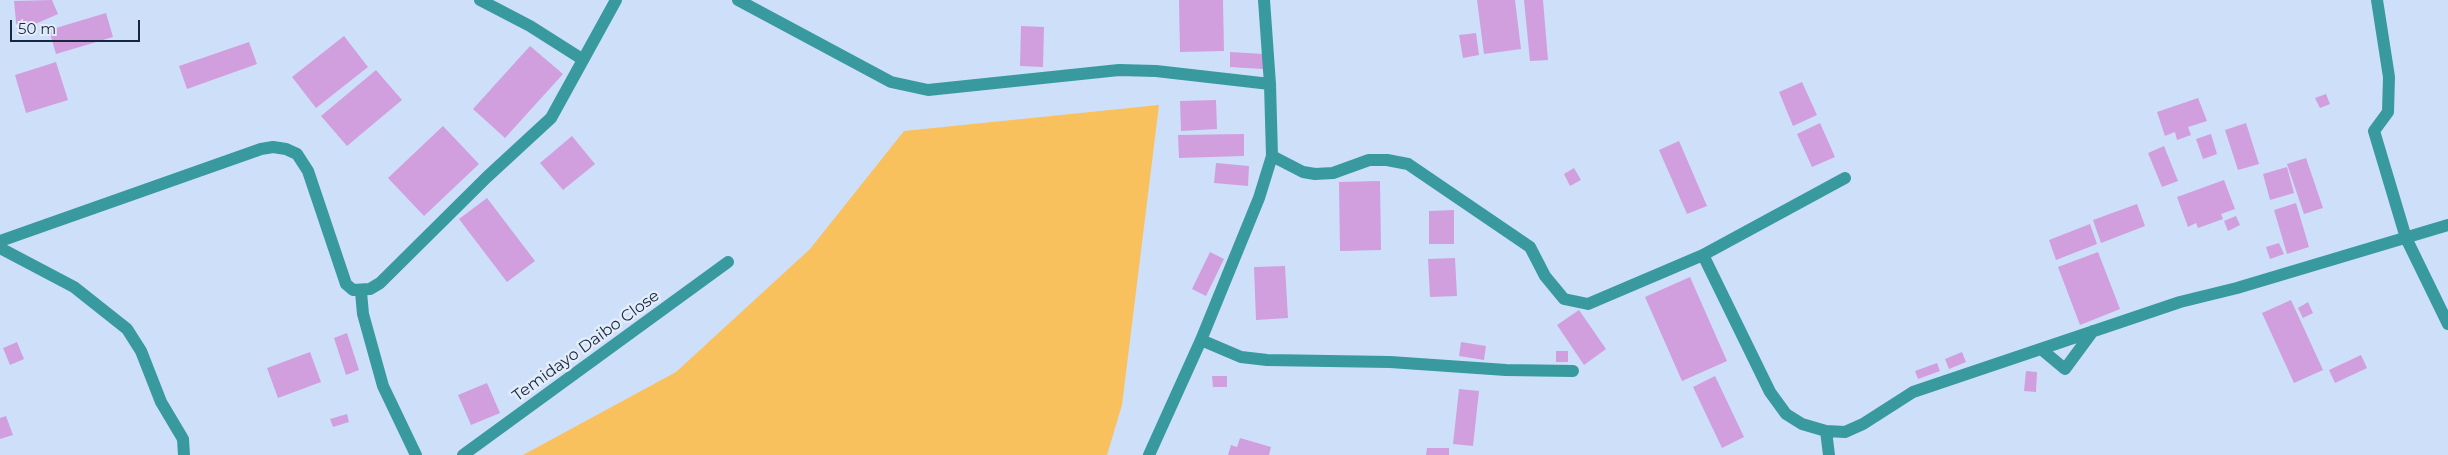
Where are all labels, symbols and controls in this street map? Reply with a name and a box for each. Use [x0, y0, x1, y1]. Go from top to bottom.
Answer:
scale bar [12, 10, 142, 42]
text: 50 m [18, 19, 56, 38]
street label: Temidayo Daibo Close [509, 286, 663, 406]

